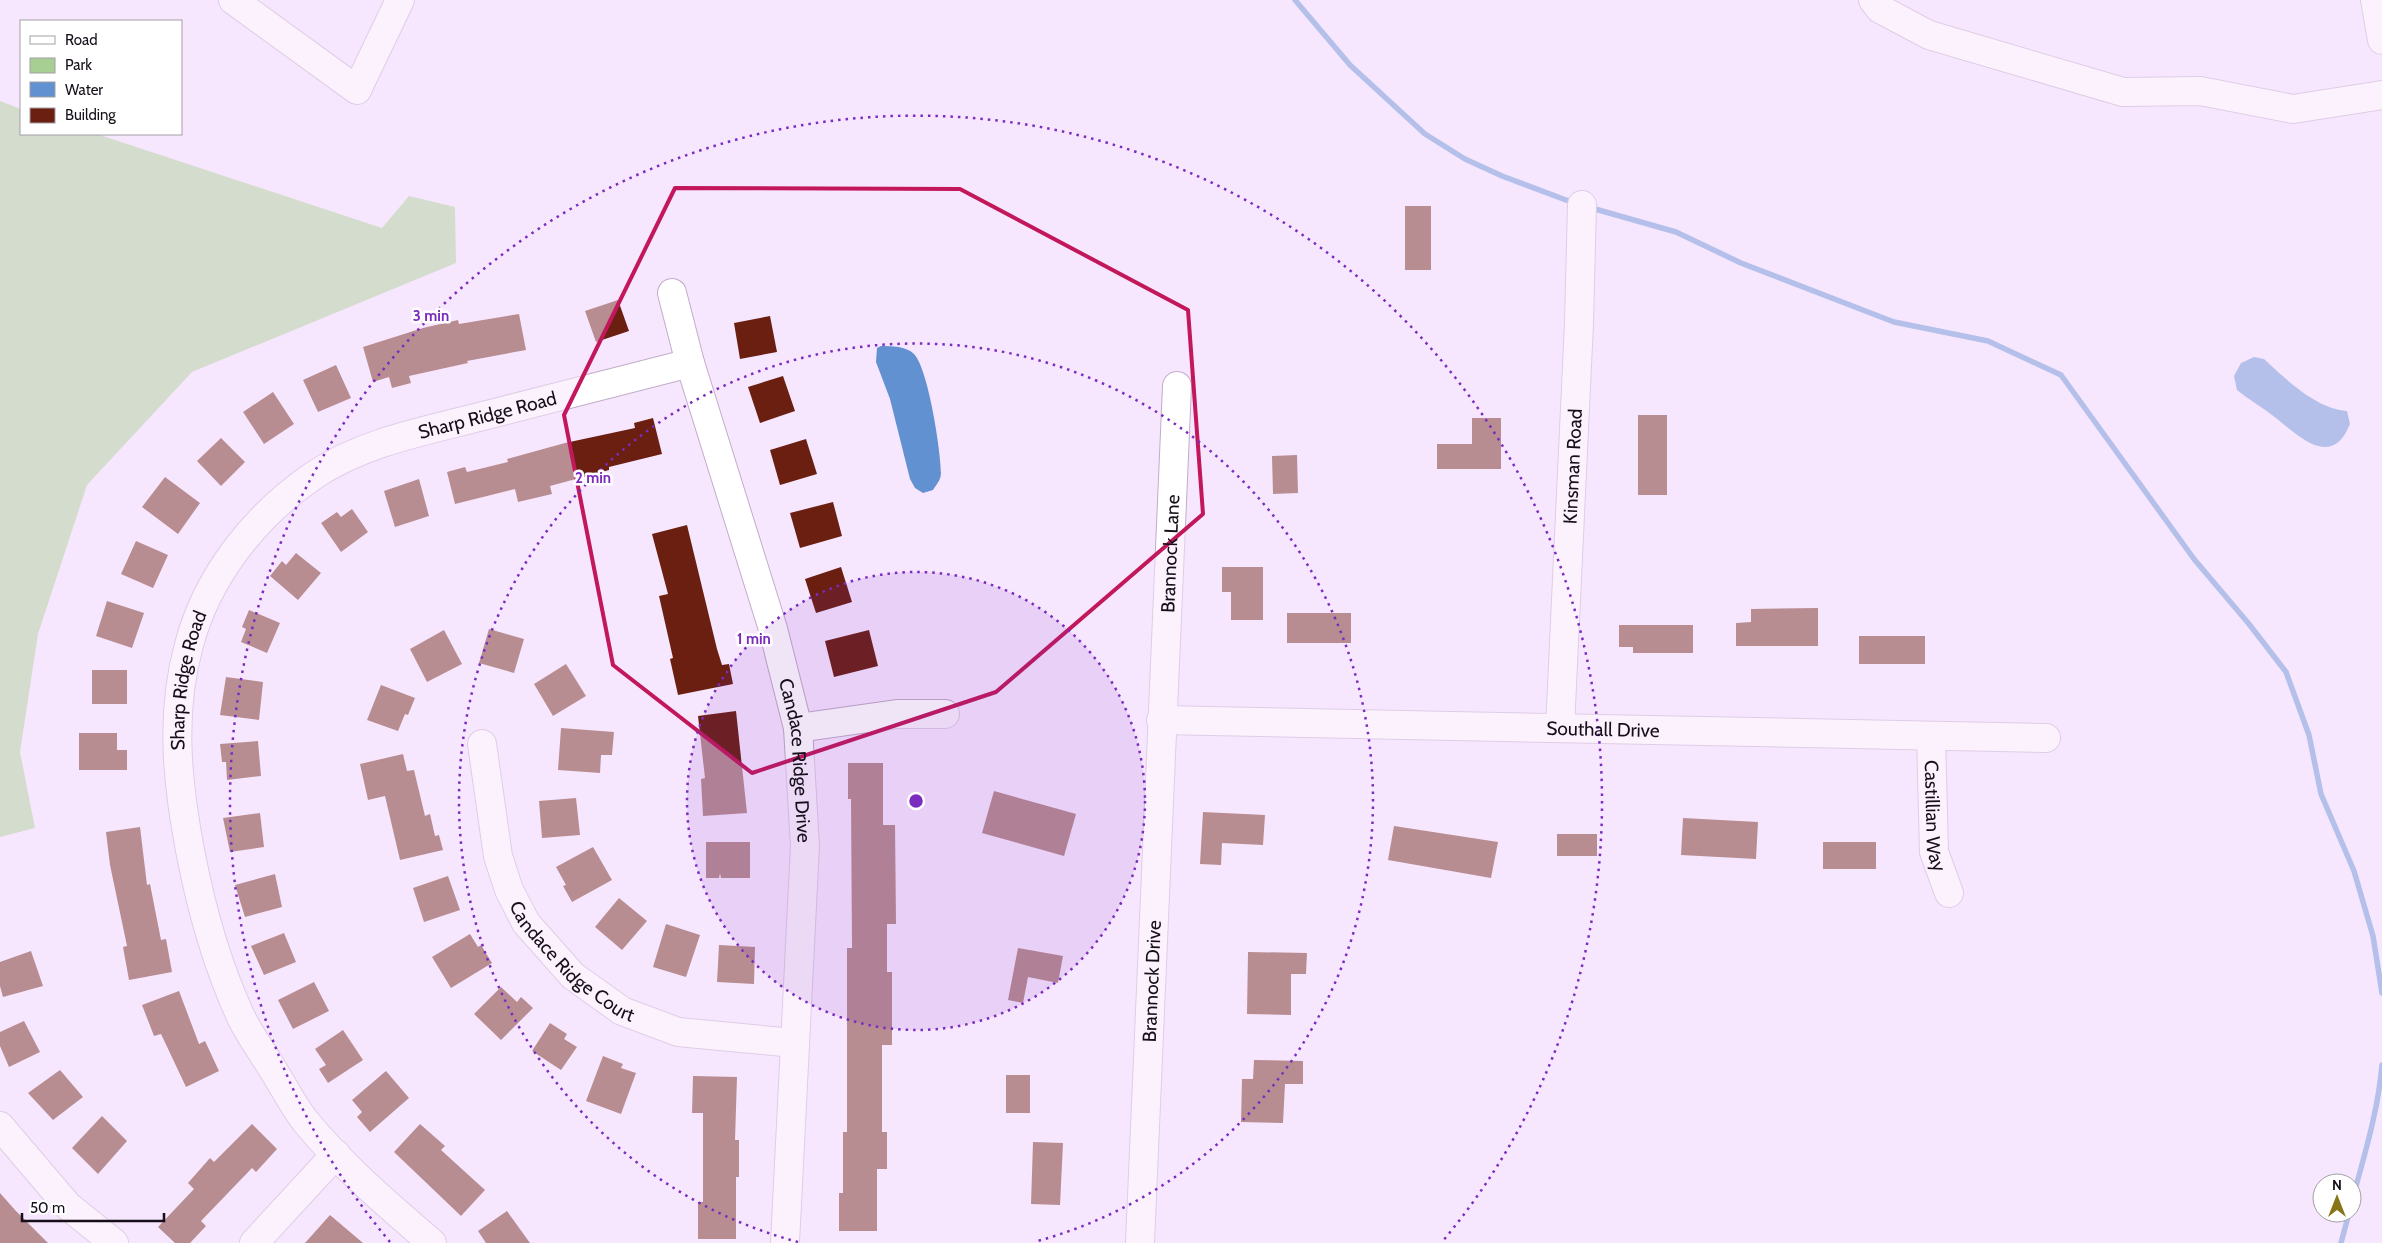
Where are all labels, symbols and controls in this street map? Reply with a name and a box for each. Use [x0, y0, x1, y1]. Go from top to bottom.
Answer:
legend [20, 20, 182, 135]
text: Road [65, 31, 98, 49]
text: Park [65, 56, 92, 74]
text: Water [65, 81, 103, 99]
text: Building [65, 106, 116, 124]
text: 3 min [413, 307, 449, 325]
street label: Sharp Ridge Road [416, 386, 559, 443]
street label: Kinsman Road [1558, 408, 1586, 525]
text: 2 min [575, 469, 611, 487]
street label: Brannock Lane [1156, 494, 1184, 613]
street label: Sharp Ridge Road [166, 607, 211, 751]
text: 1 min [737, 630, 771, 648]
street label: Candace Ridge Drive [774, 676, 816, 844]
street label: Southall Drive [1546, 716, 1660, 742]
street label: Castillian Way [1920, 760, 1952, 875]
centre of rings [907, 792, 925, 810]
street label: Candace Ridge Court [505, 897, 638, 1026]
street label: Brannock Drive [1137, 920, 1165, 1043]
north arrow [2312, 1173, 2362, 1223]
text: N [2332, 1176, 2342, 1194]
scale bar [22, 1190, 165, 1222]
text: 50 m [30, 1199, 65, 1217]

